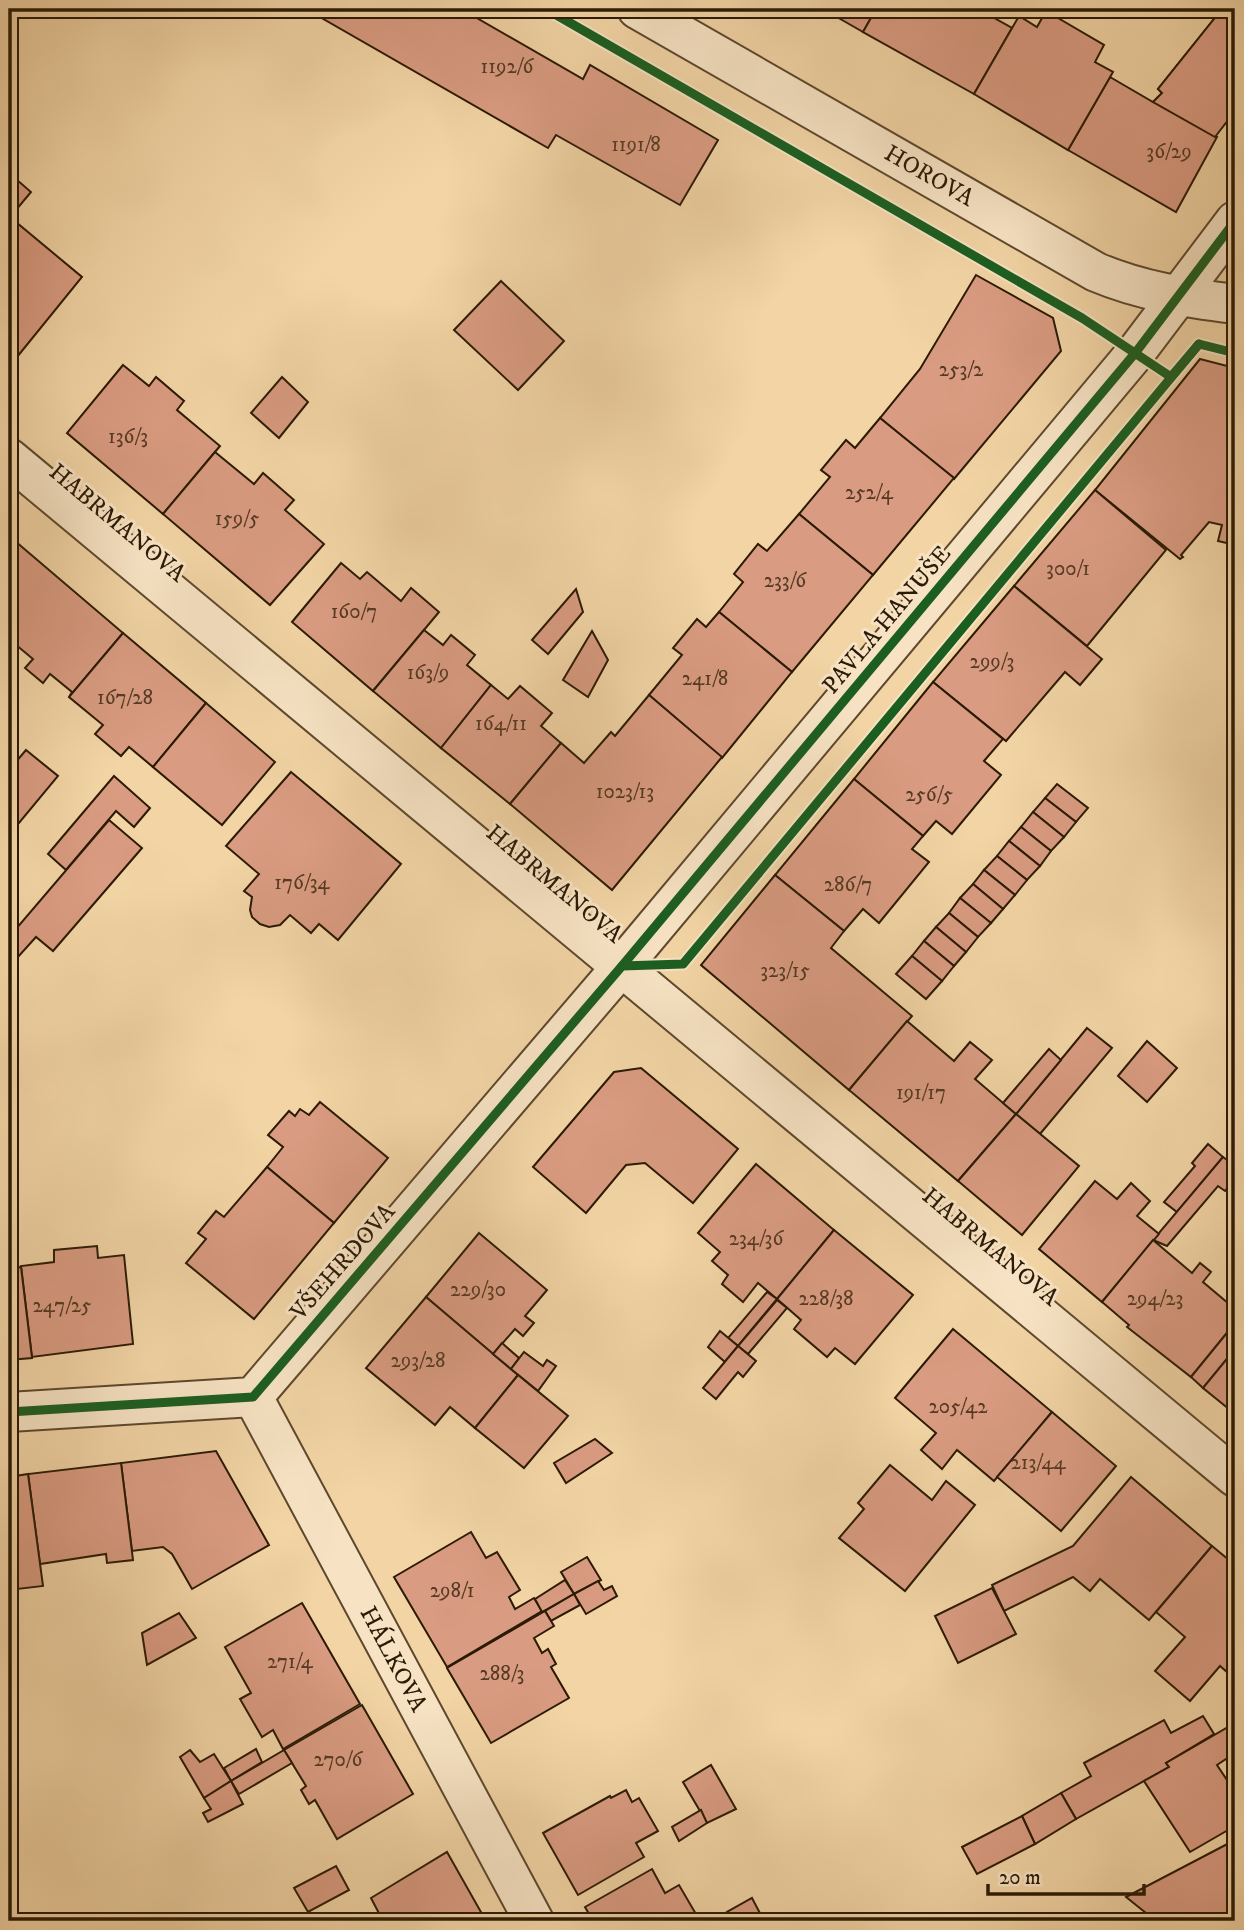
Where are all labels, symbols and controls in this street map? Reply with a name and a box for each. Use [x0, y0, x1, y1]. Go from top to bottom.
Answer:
house number: 1192/6 [481, 54, 534, 80]
house number: 1191/8 [611, 132, 661, 158]
street label: HOROVA [879, 138, 980, 214]
house number: 36/29 [1146, 139, 1192, 165]
house number: 253/2 [939, 357, 984, 383]
house number: 136/3 [108, 424, 148, 450]
street label: HABRMANOVA [43, 457, 192, 589]
house number: 252/4 [845, 480, 894, 506]
house number: 159/5 [215, 506, 259, 532]
street label: PAVLA HANUŠE [815, 539, 958, 700]
house number: 300/1 [1046, 556, 1090, 582]
house number: 233/6 [764, 568, 807, 594]
house number: 160/7 [331, 599, 377, 625]
house number: 299/3 [970, 649, 1014, 675]
house number: 163/9 [407, 660, 449, 686]
house number: 241/8 [682, 666, 728, 692]
house number: 167/28 [97, 685, 153, 711]
house number: 164/11 [475, 711, 527, 737]
house number: 1023/13 [596, 779, 654, 805]
house number: 256/5 [905, 782, 953, 808]
street label: HABRMANOVA [480, 818, 629, 950]
house number: 176/34 [274, 870, 331, 896]
house number: 286/7 [824, 872, 872, 898]
house number: 323/15 [760, 958, 810, 984]
house number: 191/17 [896, 1080, 946, 1106]
street label: HABRMANOVA [916, 1181, 1065, 1313]
street label: VŠEHRDOVA [283, 1196, 402, 1327]
house number: 234/36 [729, 1226, 784, 1252]
house number: 229/30 [450, 1277, 506, 1303]
house number: 228/38 [798, 1286, 854, 1312]
house number: 294/23 [1127, 1286, 1183, 1312]
house number: 247/25 [33, 1293, 91, 1319]
house number: 293/28 [390, 1348, 446, 1374]
house number: 205/42 [928, 1394, 988, 1420]
house number: 213/44 [1010, 1450, 1067, 1476]
house number: 298/1 [430, 1578, 474, 1604]
street label: HÁLKOVA [353, 1601, 435, 1718]
house number: 271/4 [267, 1649, 314, 1675]
house number: 288/3 [480, 1661, 524, 1687]
house number: 270/6 [314, 1747, 363, 1773]
scale bar [988, 1853, 1144, 1897]
text: 20 m [999, 1865, 1041, 1891]

